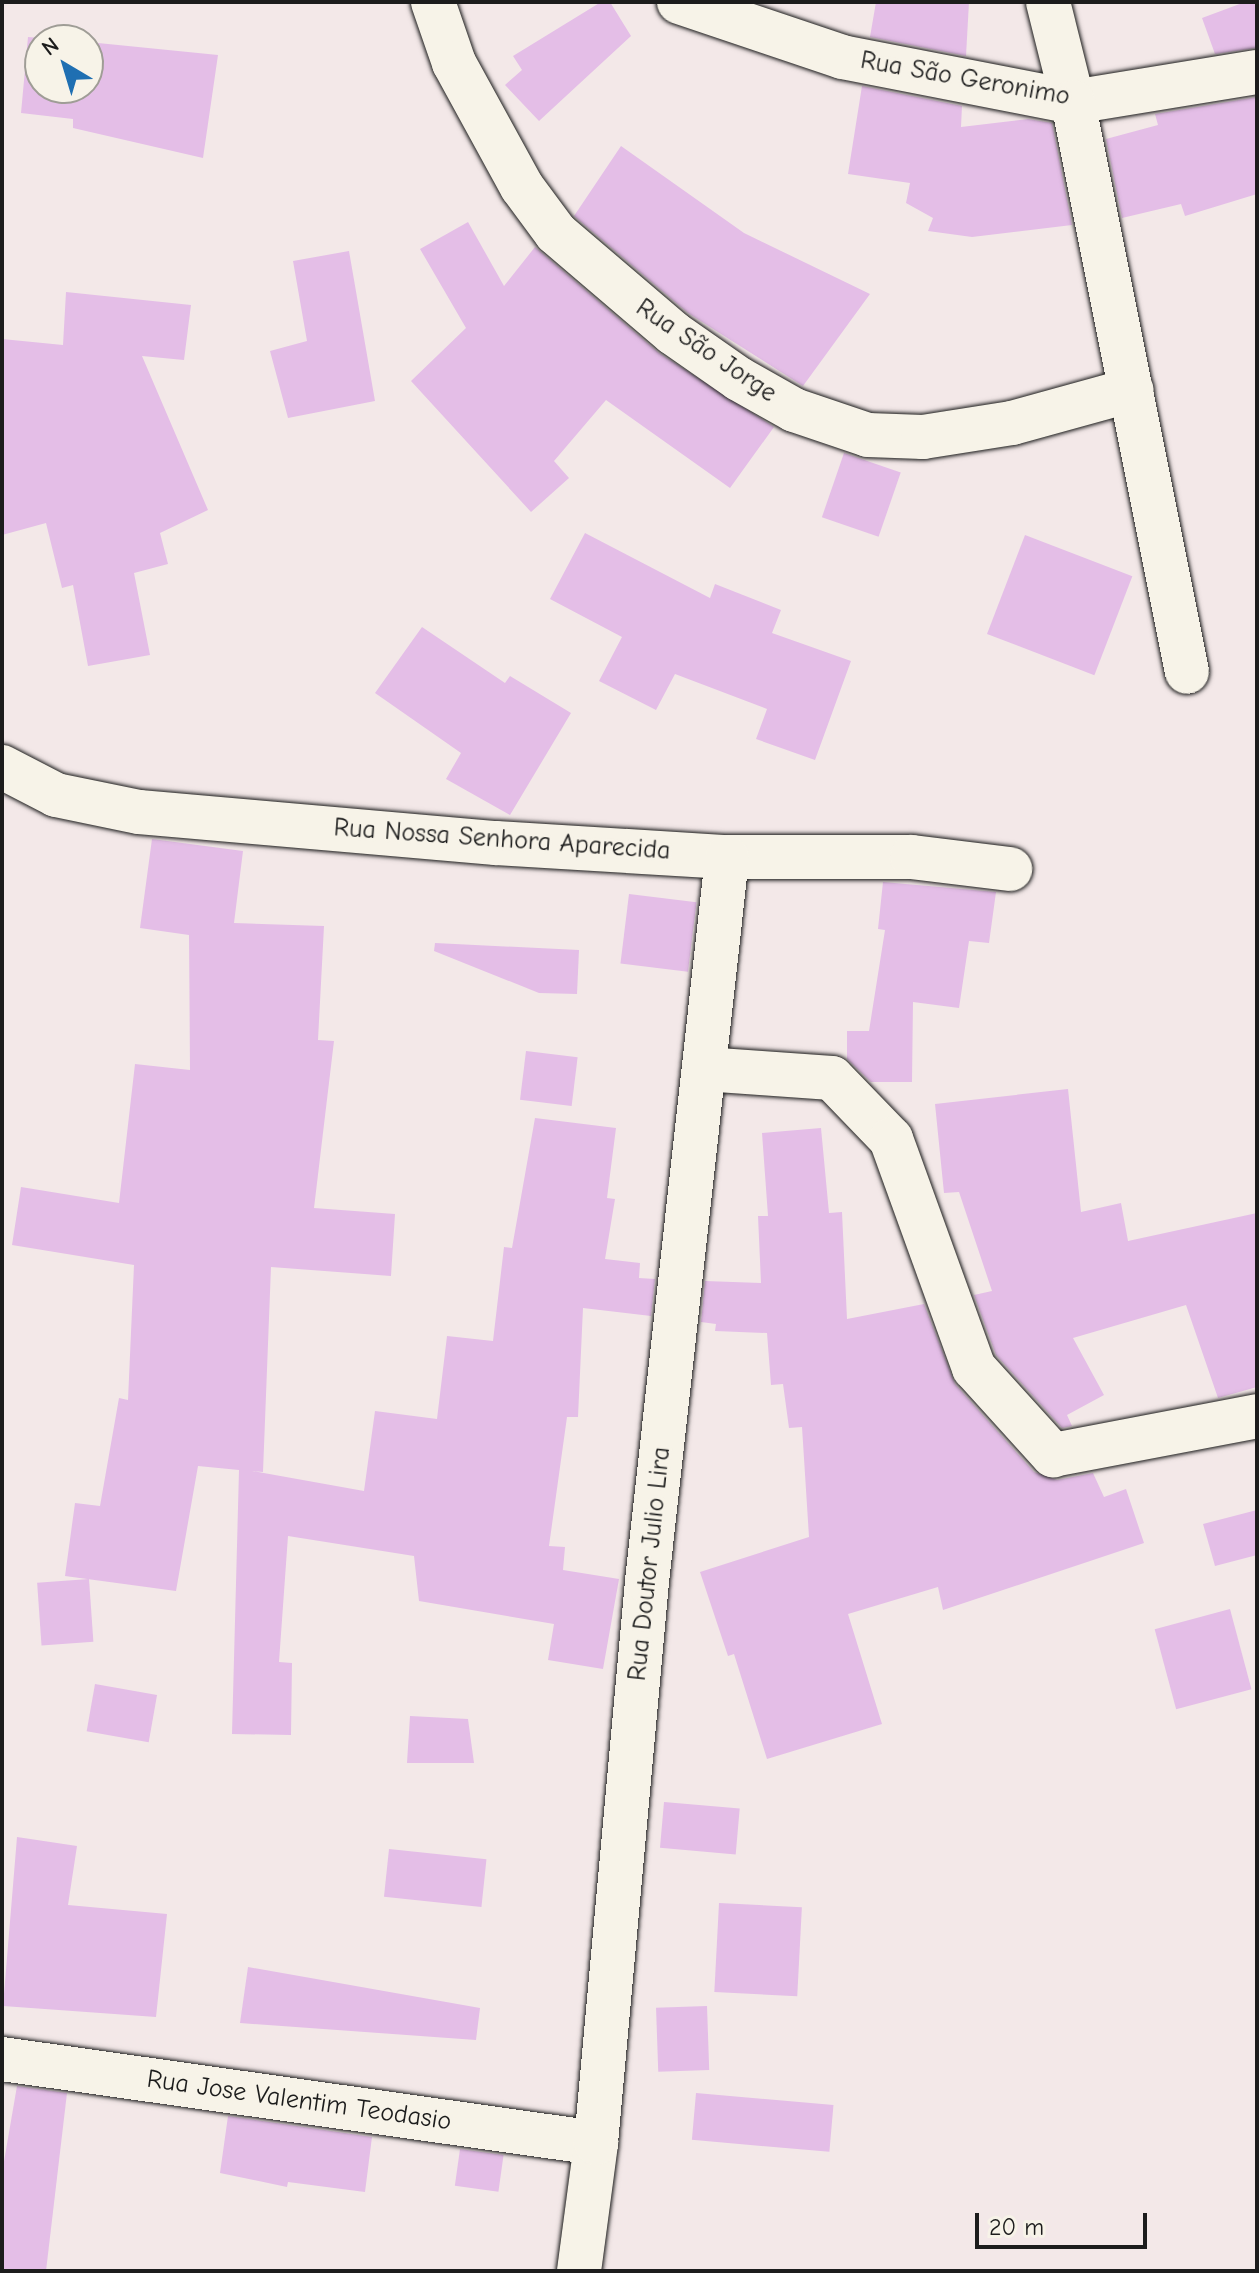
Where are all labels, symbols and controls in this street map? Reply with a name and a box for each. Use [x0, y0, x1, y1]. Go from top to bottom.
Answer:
north arrow [24, 24, 104, 104]
text: N [37, 32, 64, 61]
street label: Rua São Geronimo [858, 45, 1072, 113]
street label: Rua São Jorge [630, 292, 782, 410]
street label: Rua Nossa Senhora Aparecida [333, 813, 671, 867]
street label: Rua Doutor Julio Lira [622, 1445, 678, 1683]
street label: Rua Jose Valentim Teodasio [145, 2064, 453, 2138]
scale bar [979, 2197, 1151, 2247]
text: 20 m [989, 2213, 1044, 2241]

